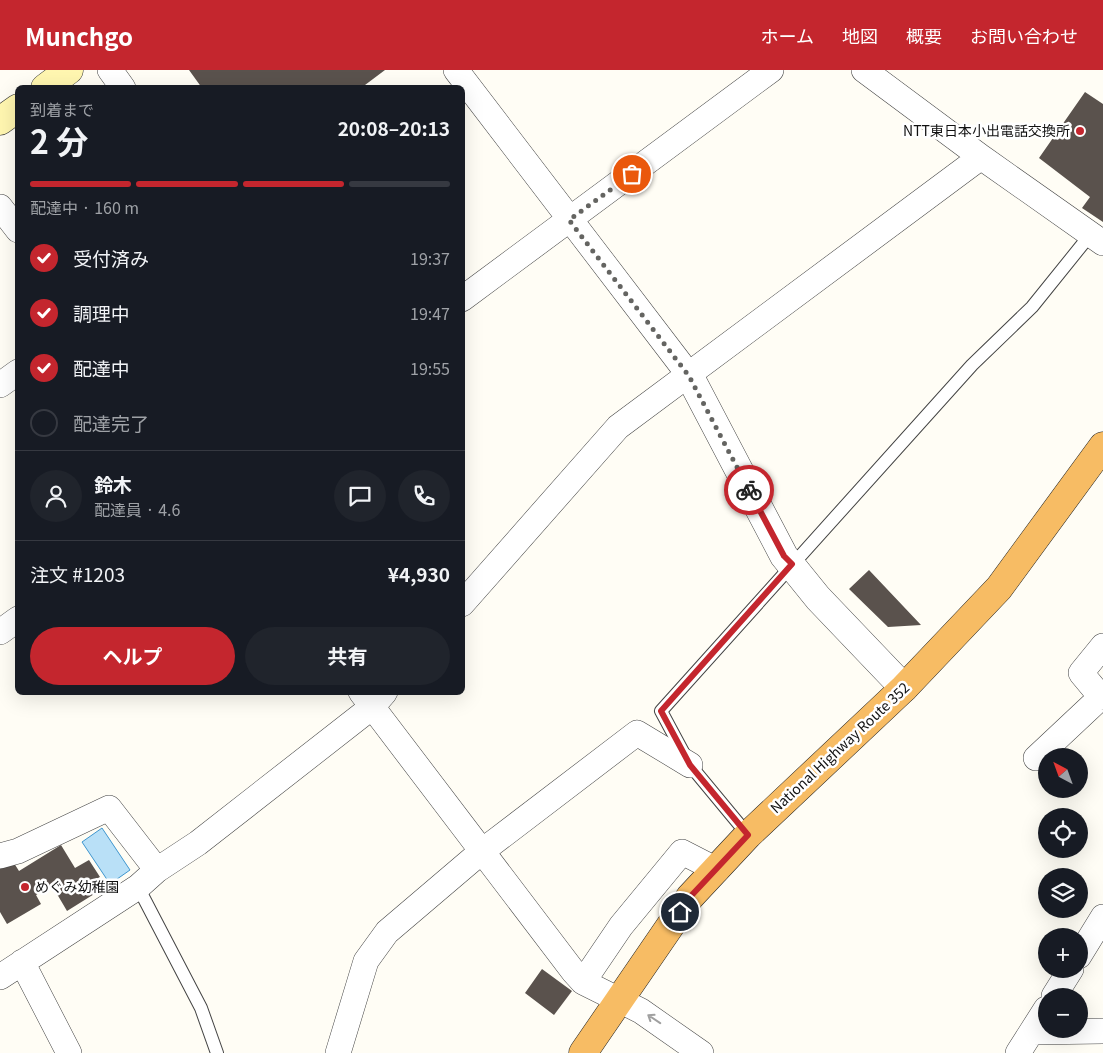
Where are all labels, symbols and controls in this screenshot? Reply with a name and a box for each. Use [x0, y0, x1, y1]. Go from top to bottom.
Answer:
text: Munchgo [25, 18, 133, 53]
text: ホーム [761, 22, 814, 48]
text: 地図 [842, 22, 878, 48]
text: 概要 [906, 22, 942, 48]
text: お問い合わせ [970, 22, 1078, 48]
text: 到着まで [30, 97, 94, 121]
text: 20:08–20:13 [338, 114, 450, 141]
text: 2 分 [30, 117, 88, 163]
place label: NTT東日本小出電話交換所 [903, 120, 1070, 140]
marker: NTT東日本小出電話交換所 [1074, 125, 1086, 137]
pin [611, 153, 653, 195]
icon: bag [618, 160, 646, 188]
text: 配達中 · 160 m [30, 195, 139, 219]
icon: check [30, 244, 58, 272]
text: 受付済み [73, 244, 149, 271]
text: 19:37 [410, 246, 450, 270]
icon: check [30, 299, 58, 327]
text: 調理中 [73, 299, 130, 326]
text: 19:47 [410, 301, 450, 325]
icon: check [30, 354, 58, 382]
text: 配達中 [73, 354, 130, 381]
text: 19:55 [410, 356, 450, 380]
text: 配達完了 [73, 409, 149, 436]
courier [724, 465, 774, 515]
button: person [30, 470, 82, 522]
text: 鈴木 [94, 470, 132, 497]
button: chat [334, 470, 386, 522]
button: phone [398, 470, 450, 522]
icon: bike [735, 476, 763, 504]
text: 配達員 · 4.6 [94, 497, 180, 521]
text: 注文 #1203 [30, 560, 125, 587]
text: ¥4,930 [388, 560, 450, 587]
button: ヘルプ [30, 627, 235, 685]
button: 共有 [245, 627, 450, 685]
street label: National Highway Route 352 [765, 677, 913, 817]
north arrow [1038, 748, 1088, 798]
map controls [1038, 748, 1088, 1038]
button: locate [1038, 808, 1088, 858]
button: layers [1038, 868, 1088, 918]
place label: めぐみ幼稚園 [35, 876, 119, 896]
marker: めぐみ幼稚園 [19, 881, 31, 893]
pin [659, 891, 701, 933]
icon: home [666, 898, 694, 926]
button: + [1038, 928, 1088, 978]
button: − [1038, 988, 1088, 1038]
one-way arrow [647, 1014, 661, 1024]

